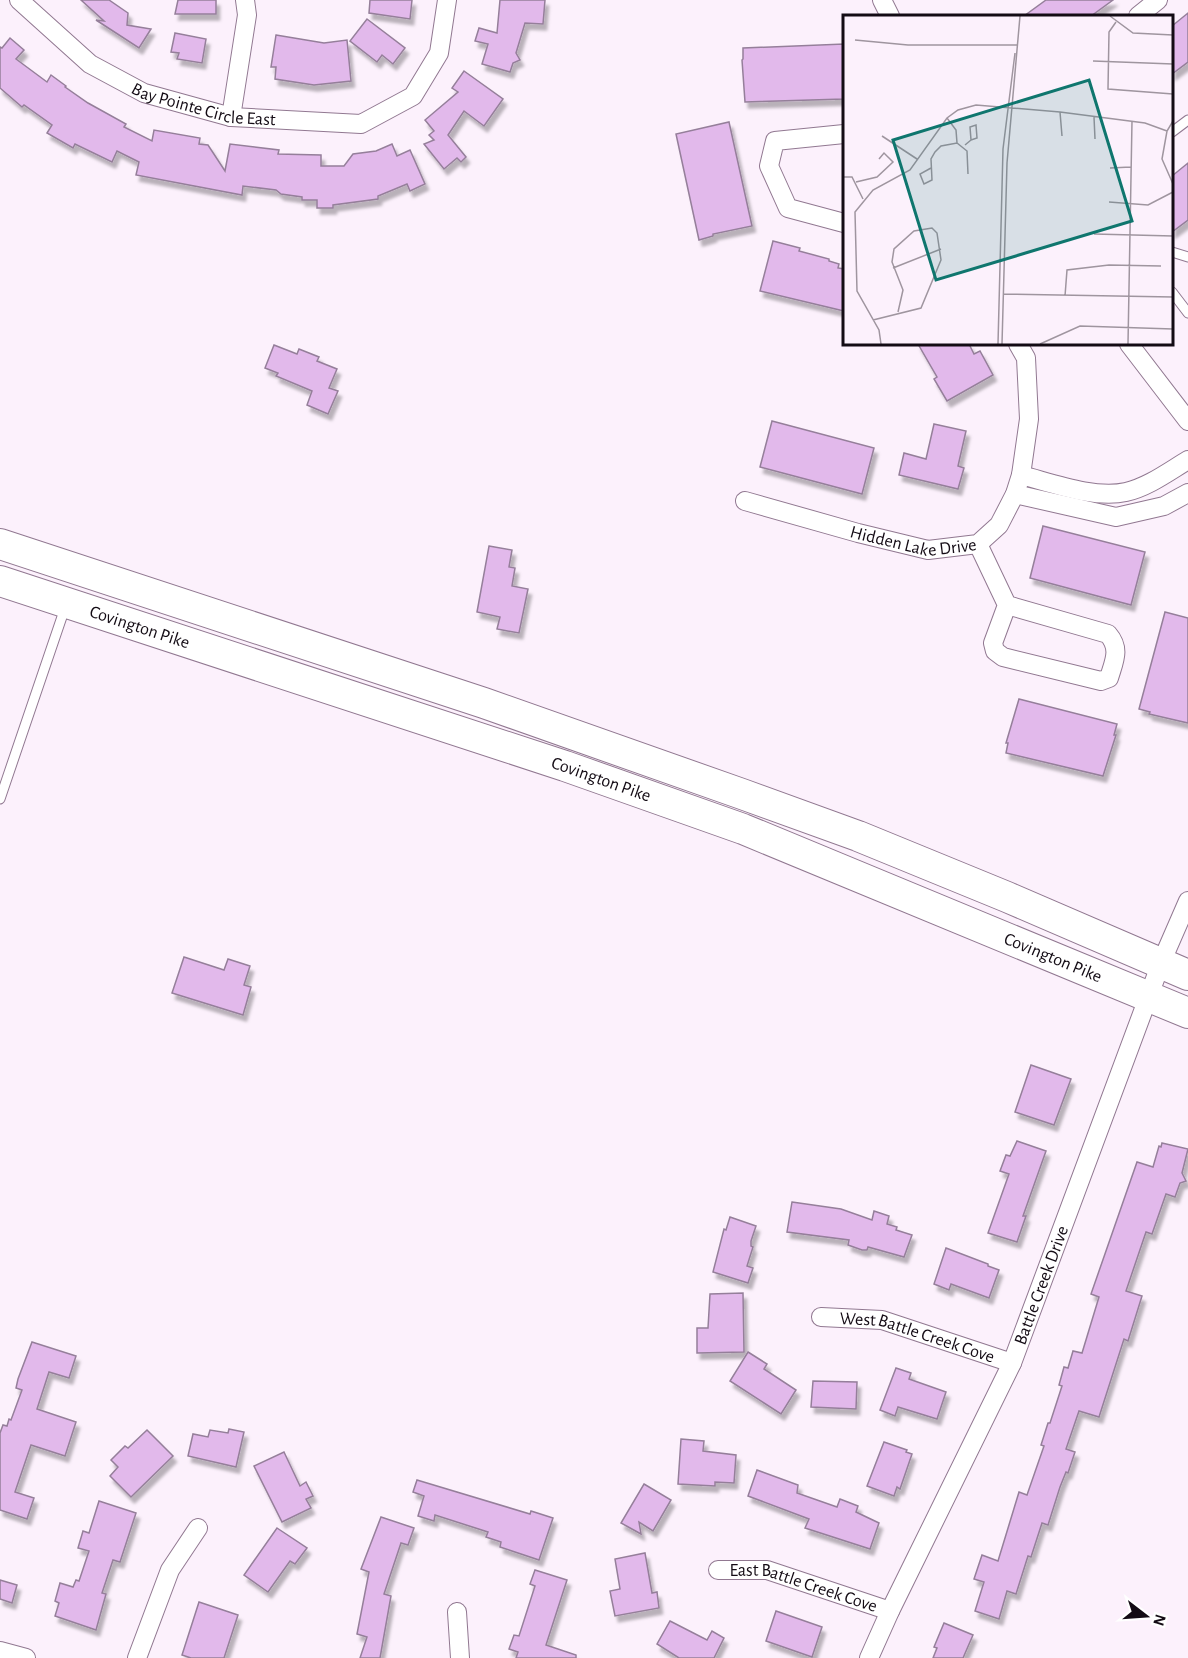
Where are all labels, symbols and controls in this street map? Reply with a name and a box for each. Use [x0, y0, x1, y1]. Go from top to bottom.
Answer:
inset map [843, 15, 1173, 345]
street label: Bay Pointe Circle East [128, 80, 276, 129]
street label: Hidden Lake Drive [848, 523, 978, 560]
street label: Covington Pike [87, 603, 192, 652]
street label: Covington Pike [549, 754, 653, 806]
street label: Covington Pike [1001, 930, 1104, 986]
street label: Battle Creek Drive [1012, 1224, 1072, 1347]
street label: West Battle Creek Cove [839, 1310, 997, 1367]
street label: East Battle Creek Cove [729, 1562, 879, 1616]
north arrow [1116, 1586, 1176, 1646]
text: N [1150, 1612, 1169, 1628]

